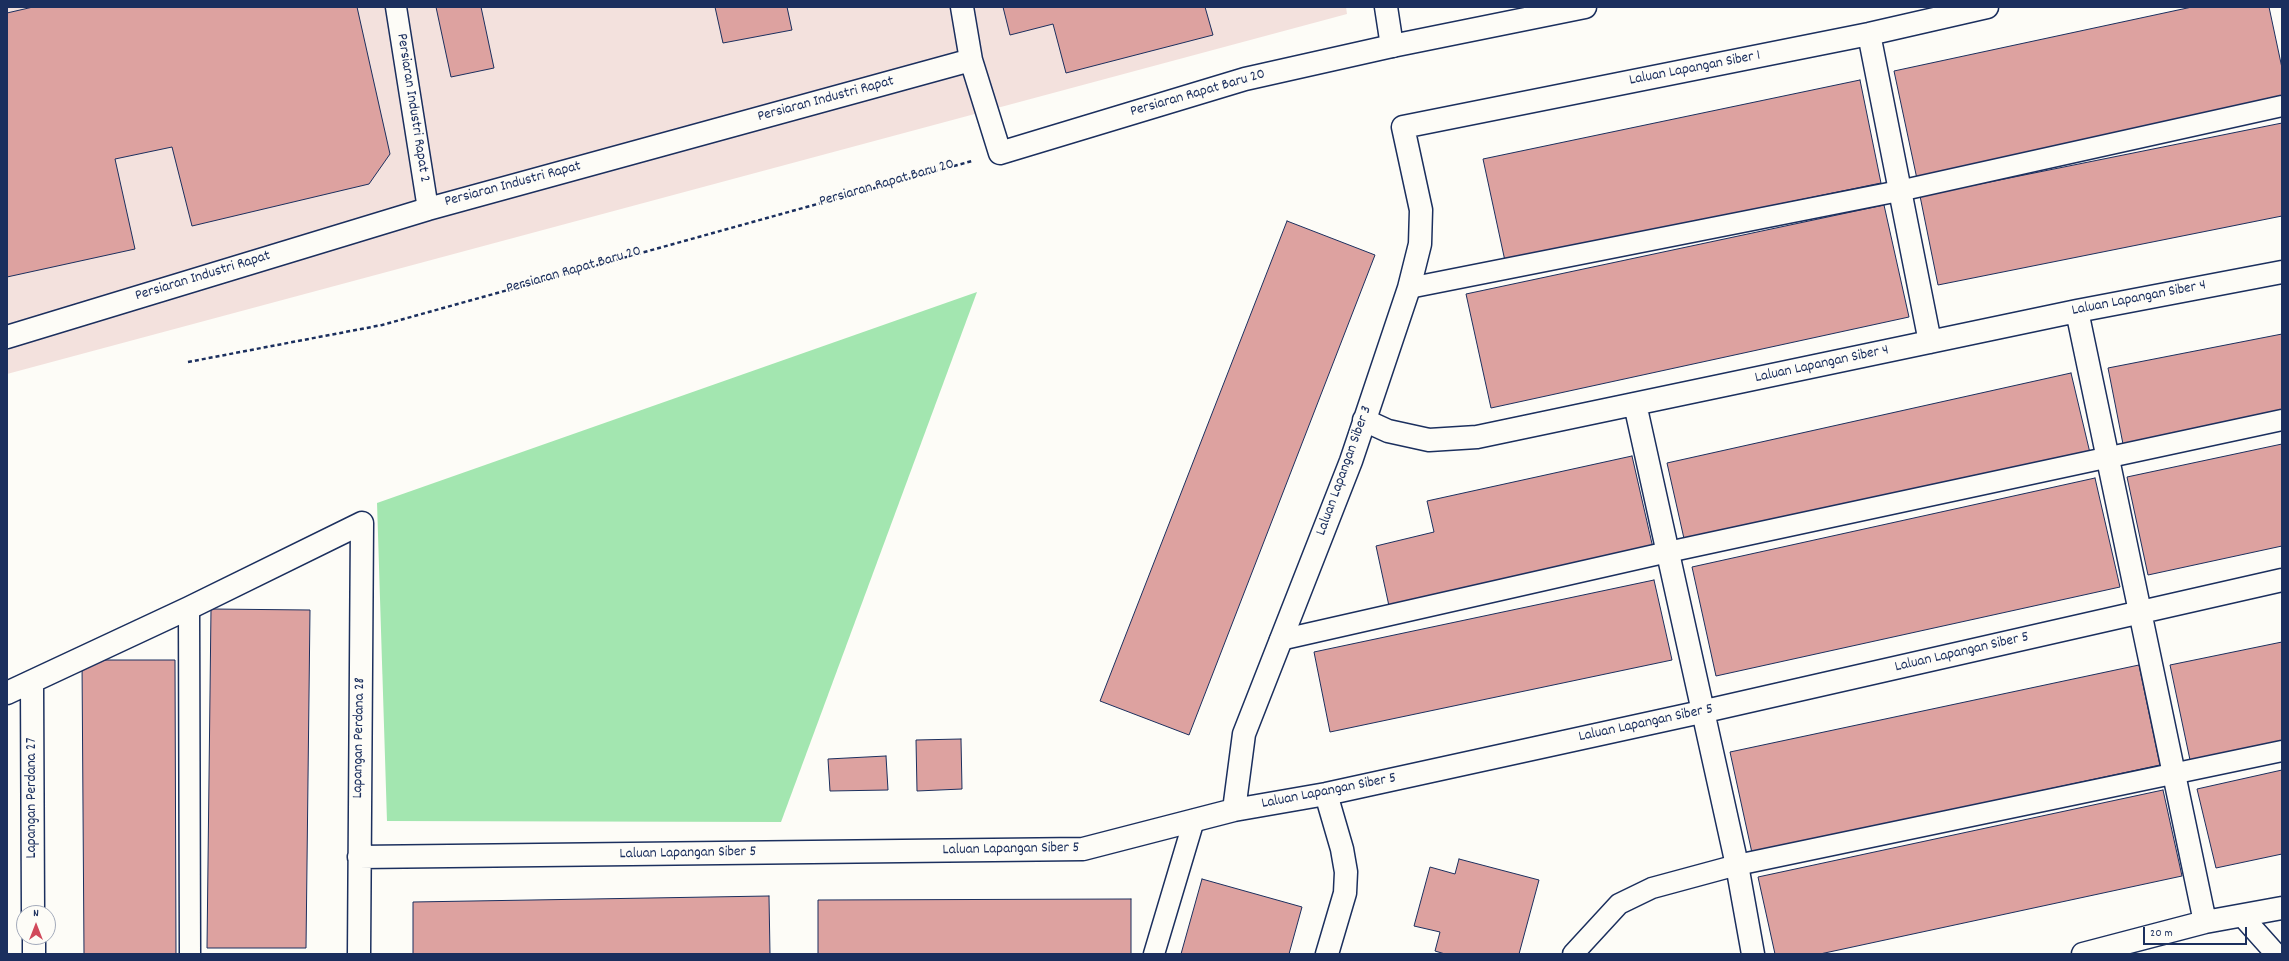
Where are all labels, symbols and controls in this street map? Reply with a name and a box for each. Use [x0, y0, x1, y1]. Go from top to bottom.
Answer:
street label: Persiaran Industri Rapat 2 [391, 32, 433, 184]
street label: Laluan Lapangan Siber 1 [1628, 47, 1762, 91]
street label: Persiaran Rapat Baru 20 [1128, 66, 1268, 122]
street label: Persiaran Industri Rapat [756, 73, 896, 127]
street label: Persiaran Rapat Baru 20 [817, 156, 957, 212]
street label: Persiaran Industri Rapat [443, 158, 583, 212]
street label: Persiaran Rapat Baru 20 [504, 243, 644, 299]
street label: Persiaran Industri Rapat [133, 248, 273, 306]
street label: Laluan Lapangan Siber 4 [2070, 277, 2208, 321]
street label: Laluan Lapangan Siber 4 [1753, 342, 1891, 388]
street label: Laluan Lapangan Siber 3 [1313, 404, 1377, 538]
street label: Laluan Lapangan Siber 5 [1893, 629, 2031, 677]
street label: Lapangan Perdana 28 [350, 677, 370, 799]
street label: Laluan Lapangan Siber 5 [1577, 701, 1715, 747]
street label: Lapangan Perdana 27 [24, 738, 42, 858]
street label: Laluan Lapangan Siber 5 [1260, 770, 1398, 814]
street label: Laluan Lapangan Siber 5 [942, 840, 1080, 860]
street label: Laluan Lapangan Siber 5 [619, 844, 757, 864]
north arrow [16, 905, 56, 945]
text: N [33, 906, 39, 922]
scale bar [2145, 919, 2249, 945]
text: 20 m [2150, 925, 2173, 942]

